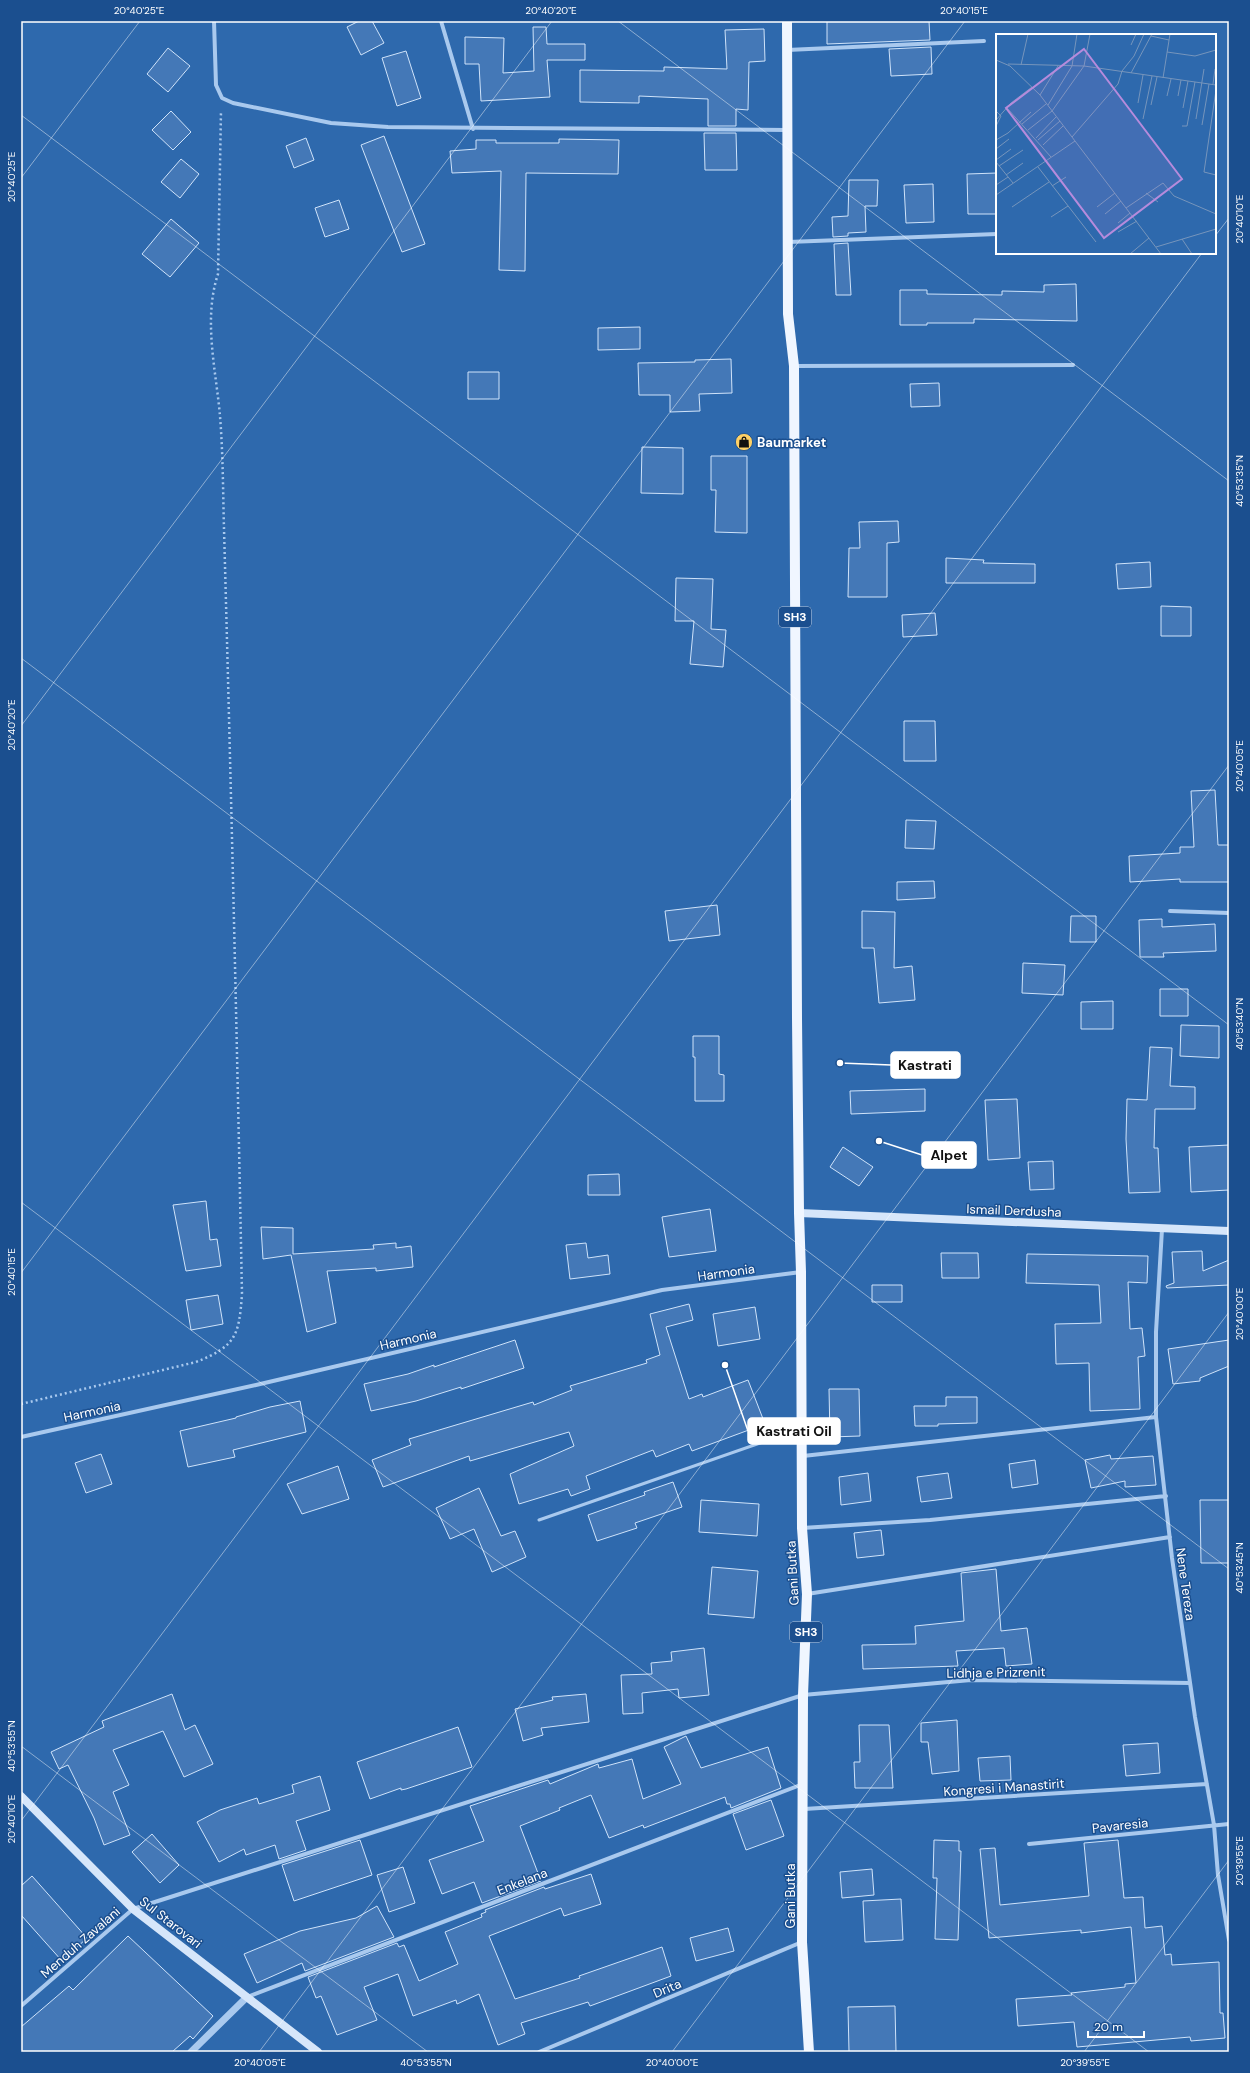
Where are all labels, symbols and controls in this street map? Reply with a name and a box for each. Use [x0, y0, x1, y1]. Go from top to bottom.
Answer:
text: 20°40'25"E [114, 4, 165, 17]
text: 20°40'20"E [525, 4, 577, 17]
text: 20°40'15"E [940, 4, 988, 17]
inset map [996, 34, 1216, 254]
text: 20°40'25"E [5, 151, 18, 202]
text: 20°40'10"E [1233, 194, 1246, 243]
shop icon: Baumarket [734, 432, 754, 452]
place label: Baumarket [757, 434, 826, 451]
text: 40°53'35"N [1233, 455, 1246, 507]
road number: SH3 [779, 607, 811, 627]
text: 20°40'20"E [5, 699, 18, 751]
text: 20°40'05"E [1233, 740, 1246, 792]
text: 40°53'40"N [1233, 998, 1246, 1050]
callout: Kastrati [891, 1052, 960, 1078]
text: Kastrati [898, 1056, 952, 1074]
callout: Alpet [922, 1142, 976, 1168]
text: Alpet [930, 1146, 968, 1164]
street label: Ismail Derdusha [966, 1200, 1062, 1221]
text: 20°40'15"E [5, 1248, 18, 1296]
street label: Harmonia [696, 1260, 756, 1285]
text: 20°40'00"E [1233, 1287, 1246, 1340]
street label: Harmonia [378, 1325, 438, 1354]
street label: Harmonia [62, 1397, 122, 1426]
callout: Kastrati Oil [748, 1418, 840, 1444]
text: Kastrati Oil [756, 1422, 832, 1440]
street label: Gani Butka [782, 1540, 803, 1606]
text: 40°53'45"N [1233, 1542, 1246, 1594]
street label: Nene Tereza [1172, 1547, 1199, 1621]
road number: SH3 [790, 1622, 822, 1642]
street label: Lidhja e Prizrenit [946, 1663, 1046, 1682]
text: 40°53'55"N [5, 1720, 18, 1772]
street label: Kongresi i Manastirit [943, 1775, 1065, 1800]
text: 20°40'10"E [5, 1794, 18, 1843]
street label: Pavaresia [1091, 1814, 1149, 1837]
text: 20°39'55"E [1233, 1836, 1246, 1886]
street label: Enkelana [494, 1864, 550, 1899]
street label: Gani Butka [782, 1864, 799, 1928]
street label: Sul Starovari [136, 1893, 205, 1952]
street label: Menduh Zavalani [37, 1903, 124, 1982]
street label: Drita [651, 1975, 684, 2002]
scale bar [1088, 2013, 1144, 2039]
text: 20 m [1094, 2019, 1123, 2035]
text: 20°40'05"E [234, 2056, 286, 2069]
text: 40°53'55"N [400, 2056, 452, 2069]
text: 20°40'00"E [646, 2056, 699, 2069]
text: 20°39'55"E [1060, 2056, 1110, 2069]

